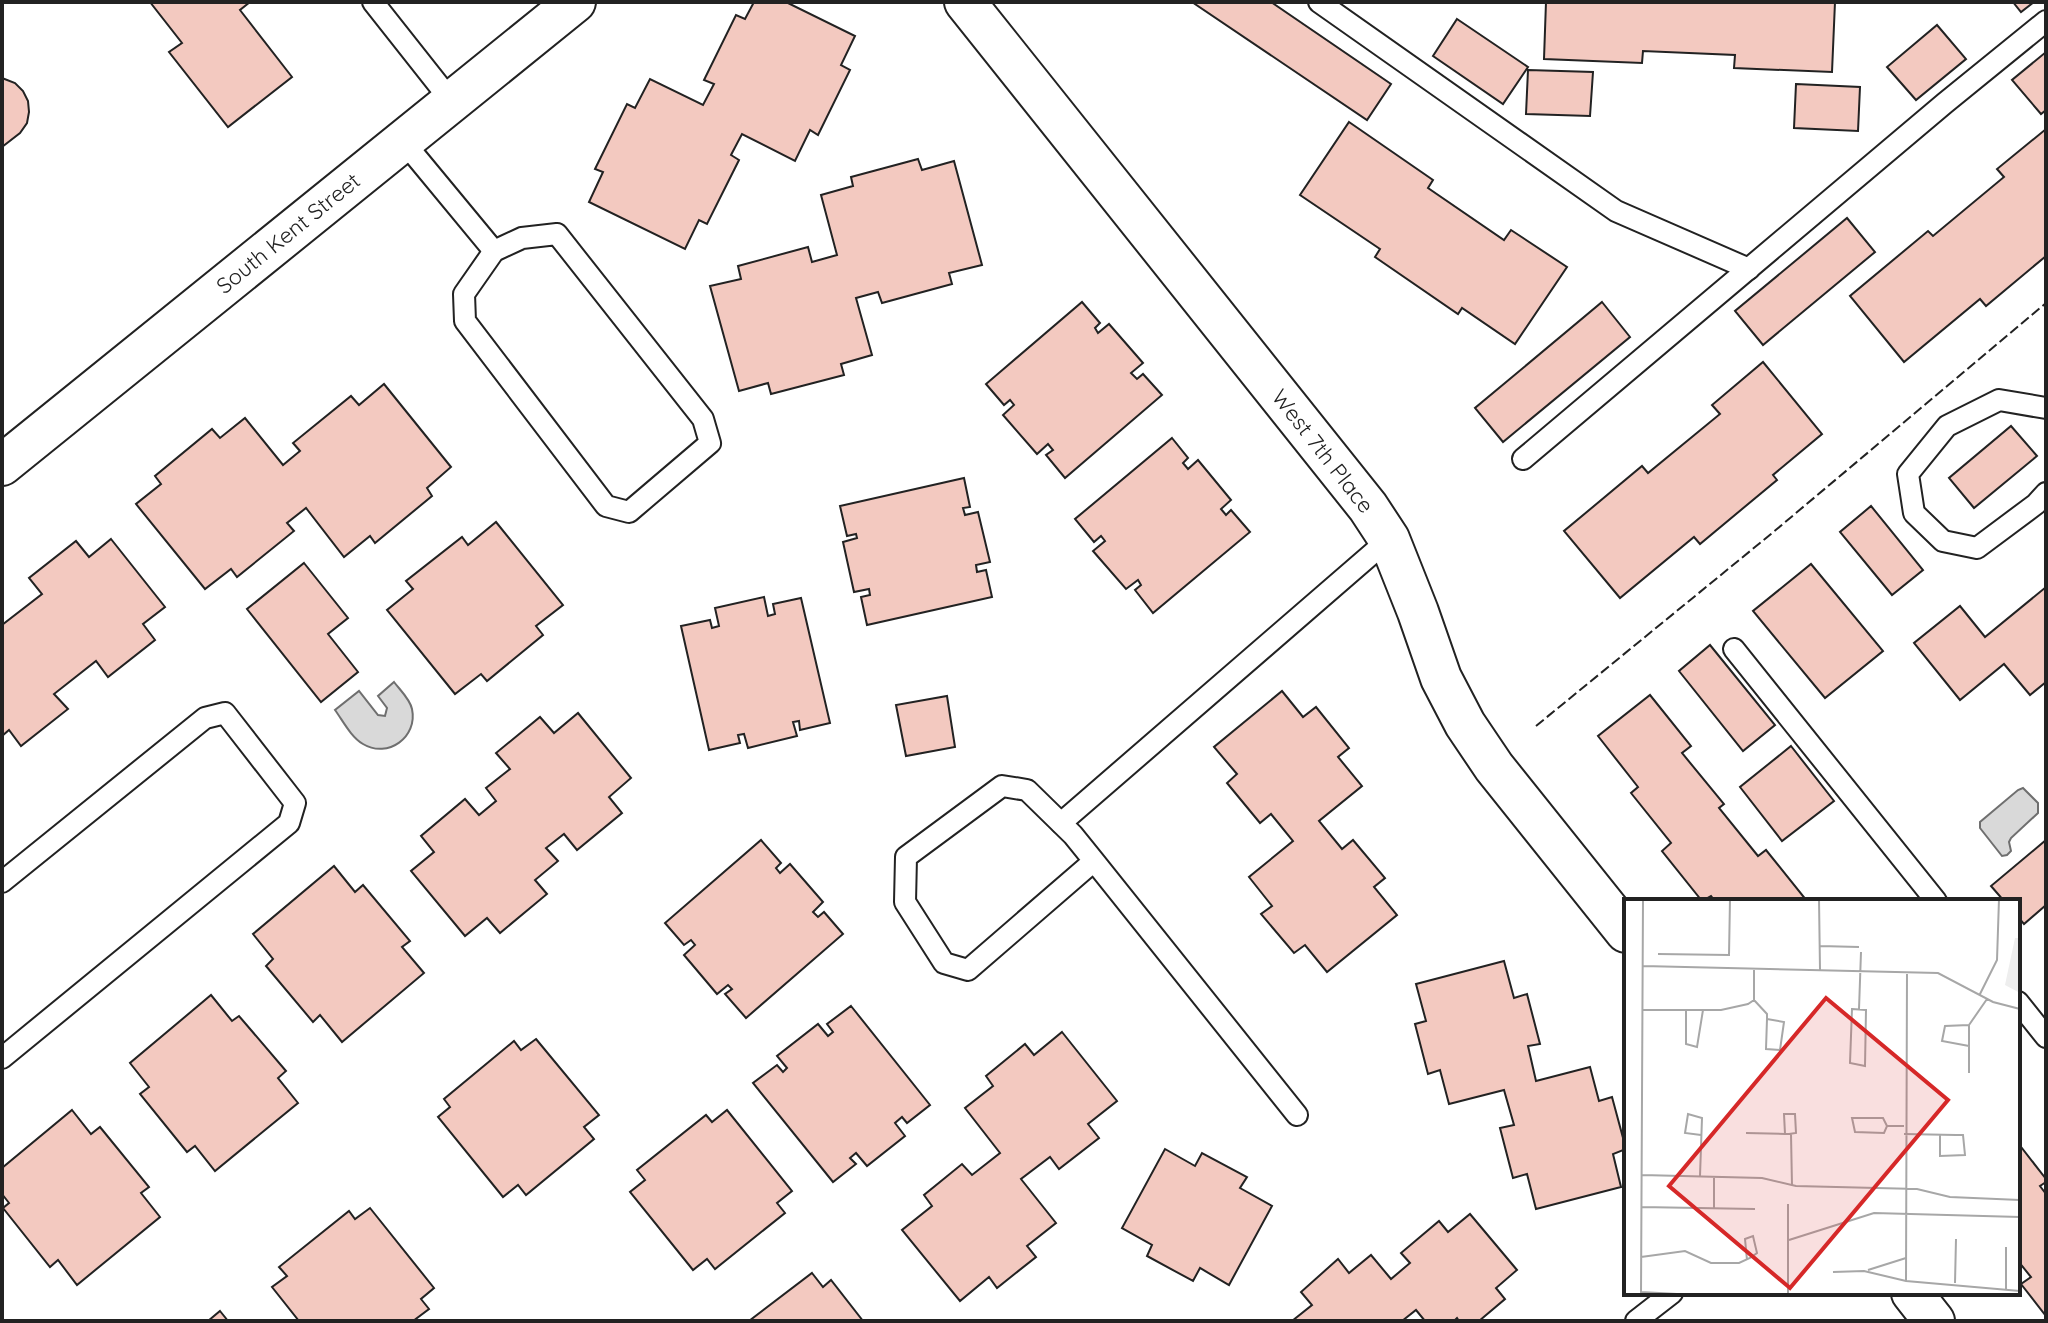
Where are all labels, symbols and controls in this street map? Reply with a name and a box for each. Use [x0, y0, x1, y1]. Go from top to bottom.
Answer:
street label: South Kent Street [210, 166, 366, 300]
street label: West 7th Place [1266, 383, 1380, 519]
inset map [1624, 899, 2020, 1295]

